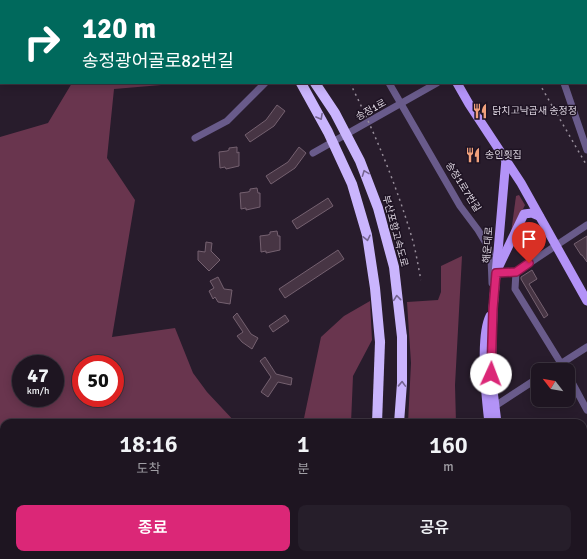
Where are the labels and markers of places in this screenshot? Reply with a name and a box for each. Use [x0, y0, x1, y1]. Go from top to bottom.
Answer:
restaurant icon: 닭치고낙곱새 송정정 [471, 102, 489, 120]
place label: 닭치고낙곱새 송정정 [492, 105, 577, 117]
restaurant icon: 송인횟집 [464, 146, 482, 164]
place label: 송인횟집 [485, 149, 522, 161]
pin [512, 222, 546, 263]

